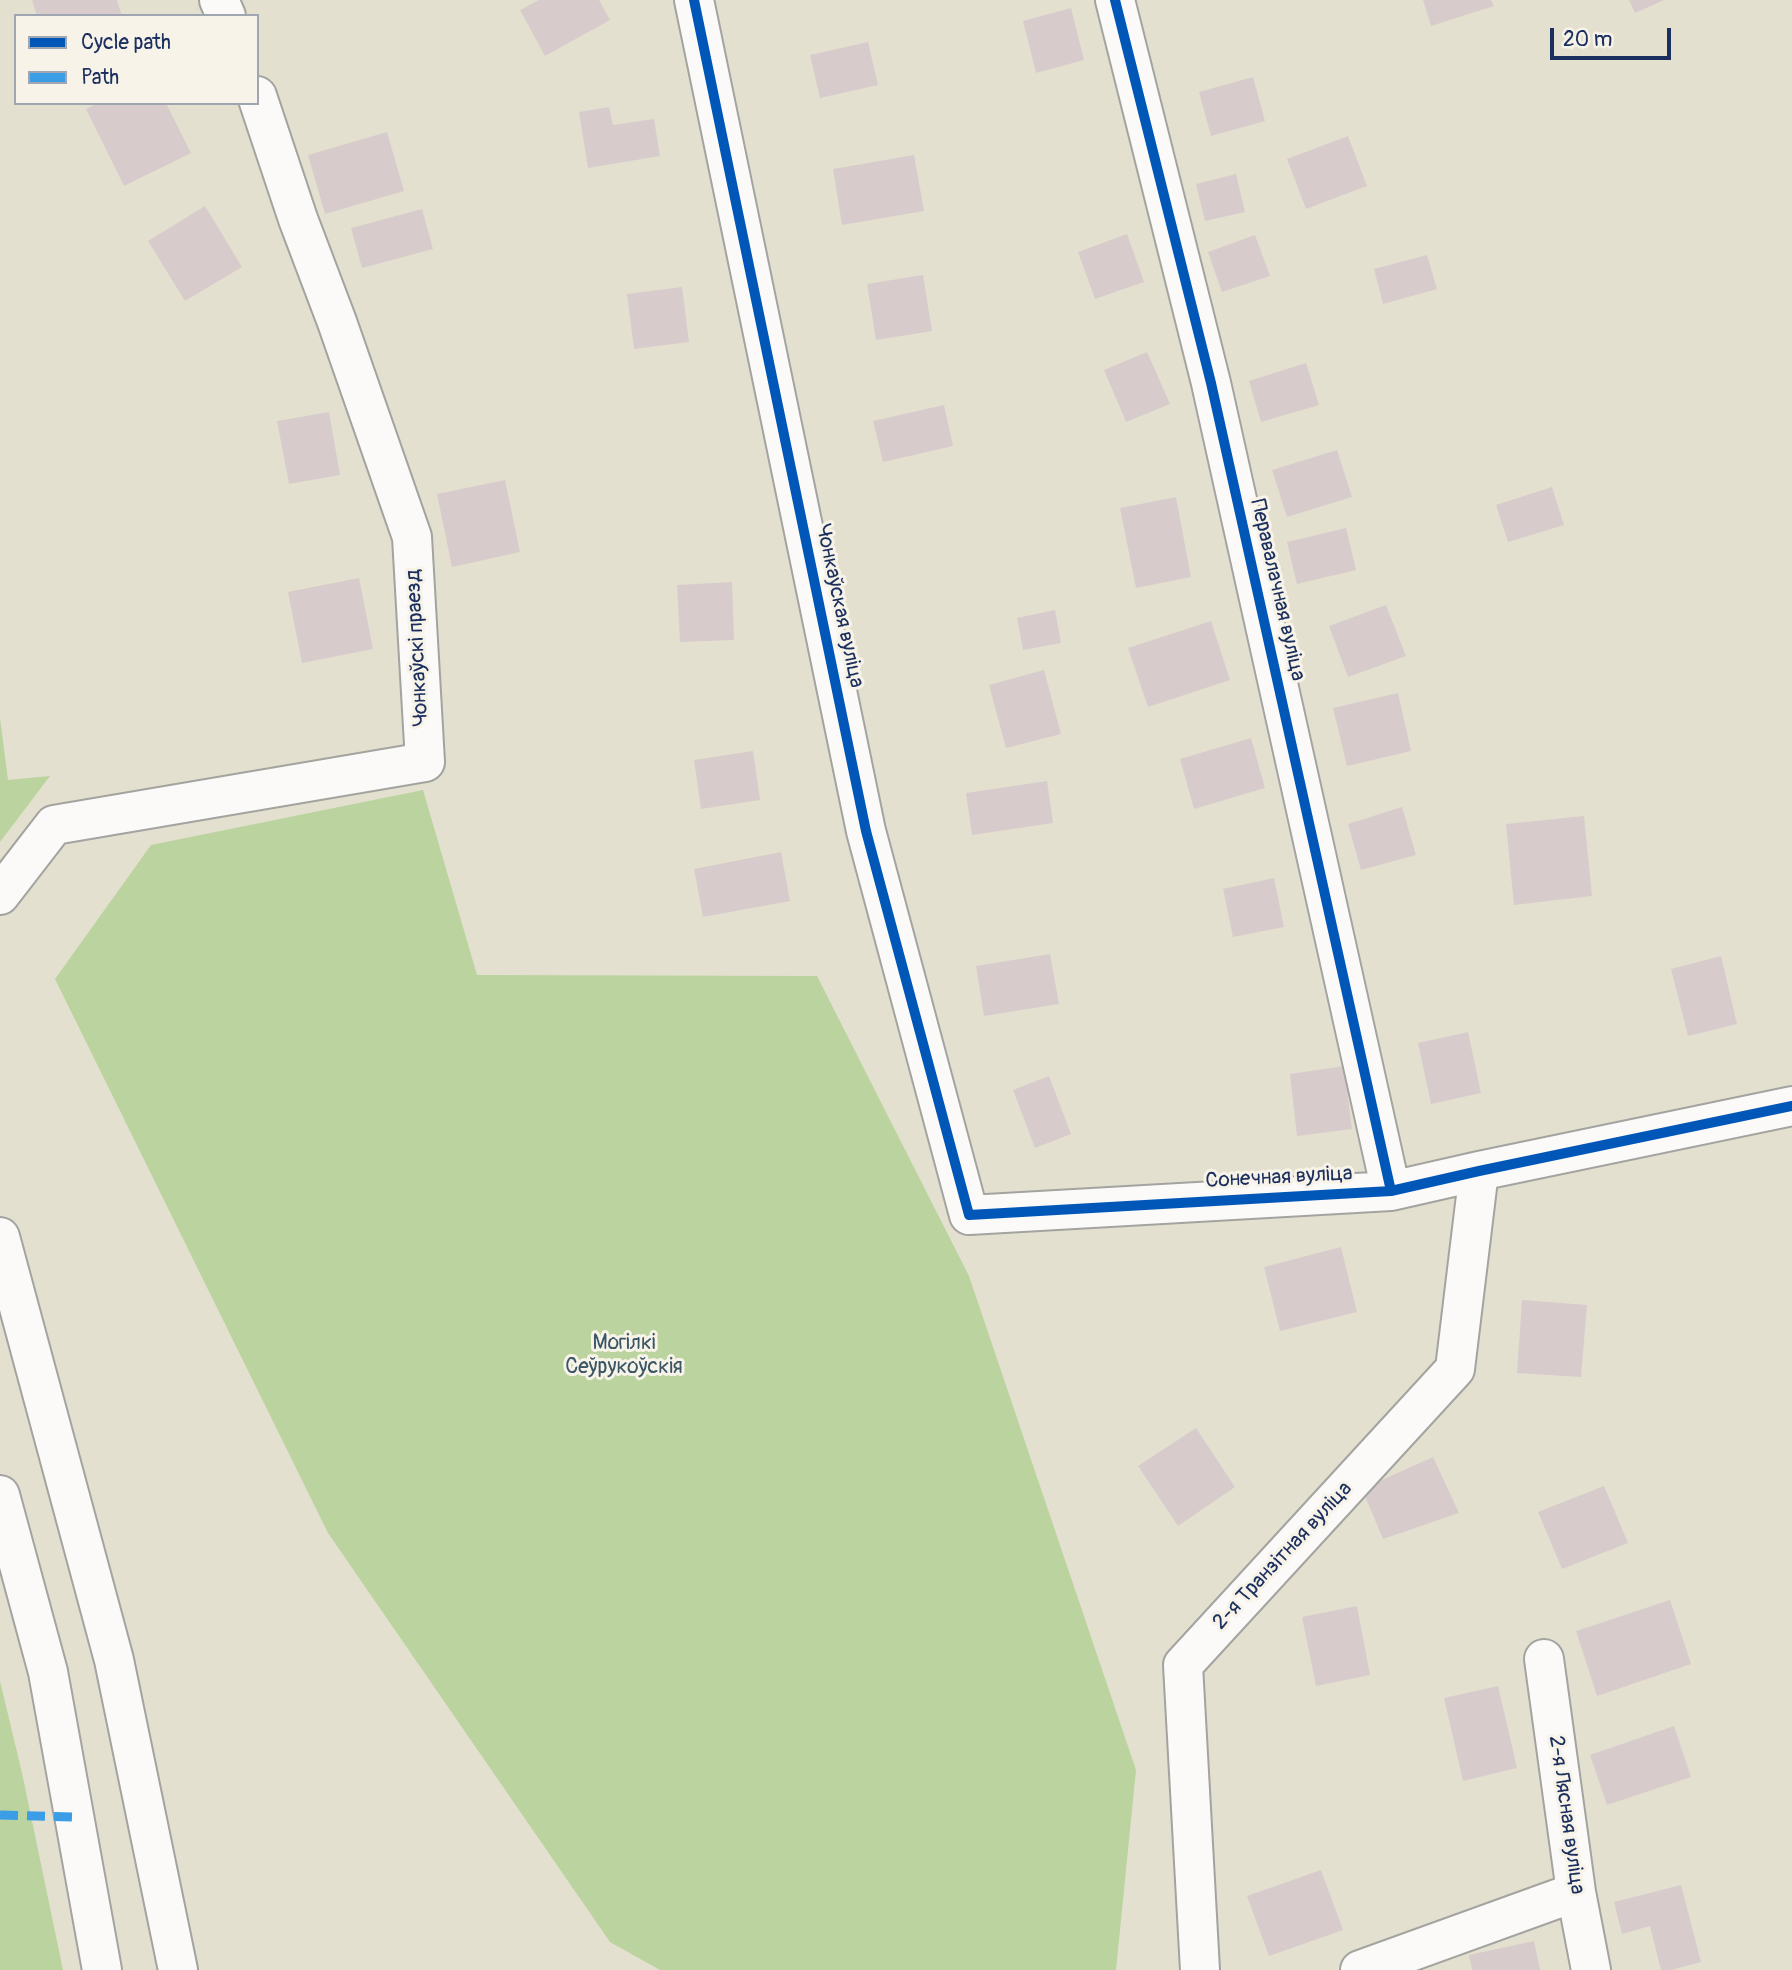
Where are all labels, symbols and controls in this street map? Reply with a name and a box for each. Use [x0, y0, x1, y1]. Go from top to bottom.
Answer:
legend [14, 14, 259, 105]
scale bar [1554, 14, 1675, 58]
text: 20 m [1563, 26, 1612, 53]
text: Cycle path [81, 29, 171, 56]
text: Path [81, 64, 119, 91]
street label: Перавалачная вуліца [1244, 497, 1310, 683]
street label: Чонкаўская вуліца [809, 522, 869, 690]
street label: Чонкаўскі праезд [401, 569, 435, 727]
street label: Сонечная вуліца [1205, 1162, 1353, 1194]
park label: Могілкі Сеўрукоўскія [565, 1331, 683, 1381]
street label: 2-я Транзітная вуліца [1208, 1477, 1358, 1635]
street label: 2-я Лясная вуліца [1542, 1734, 1590, 1896]

